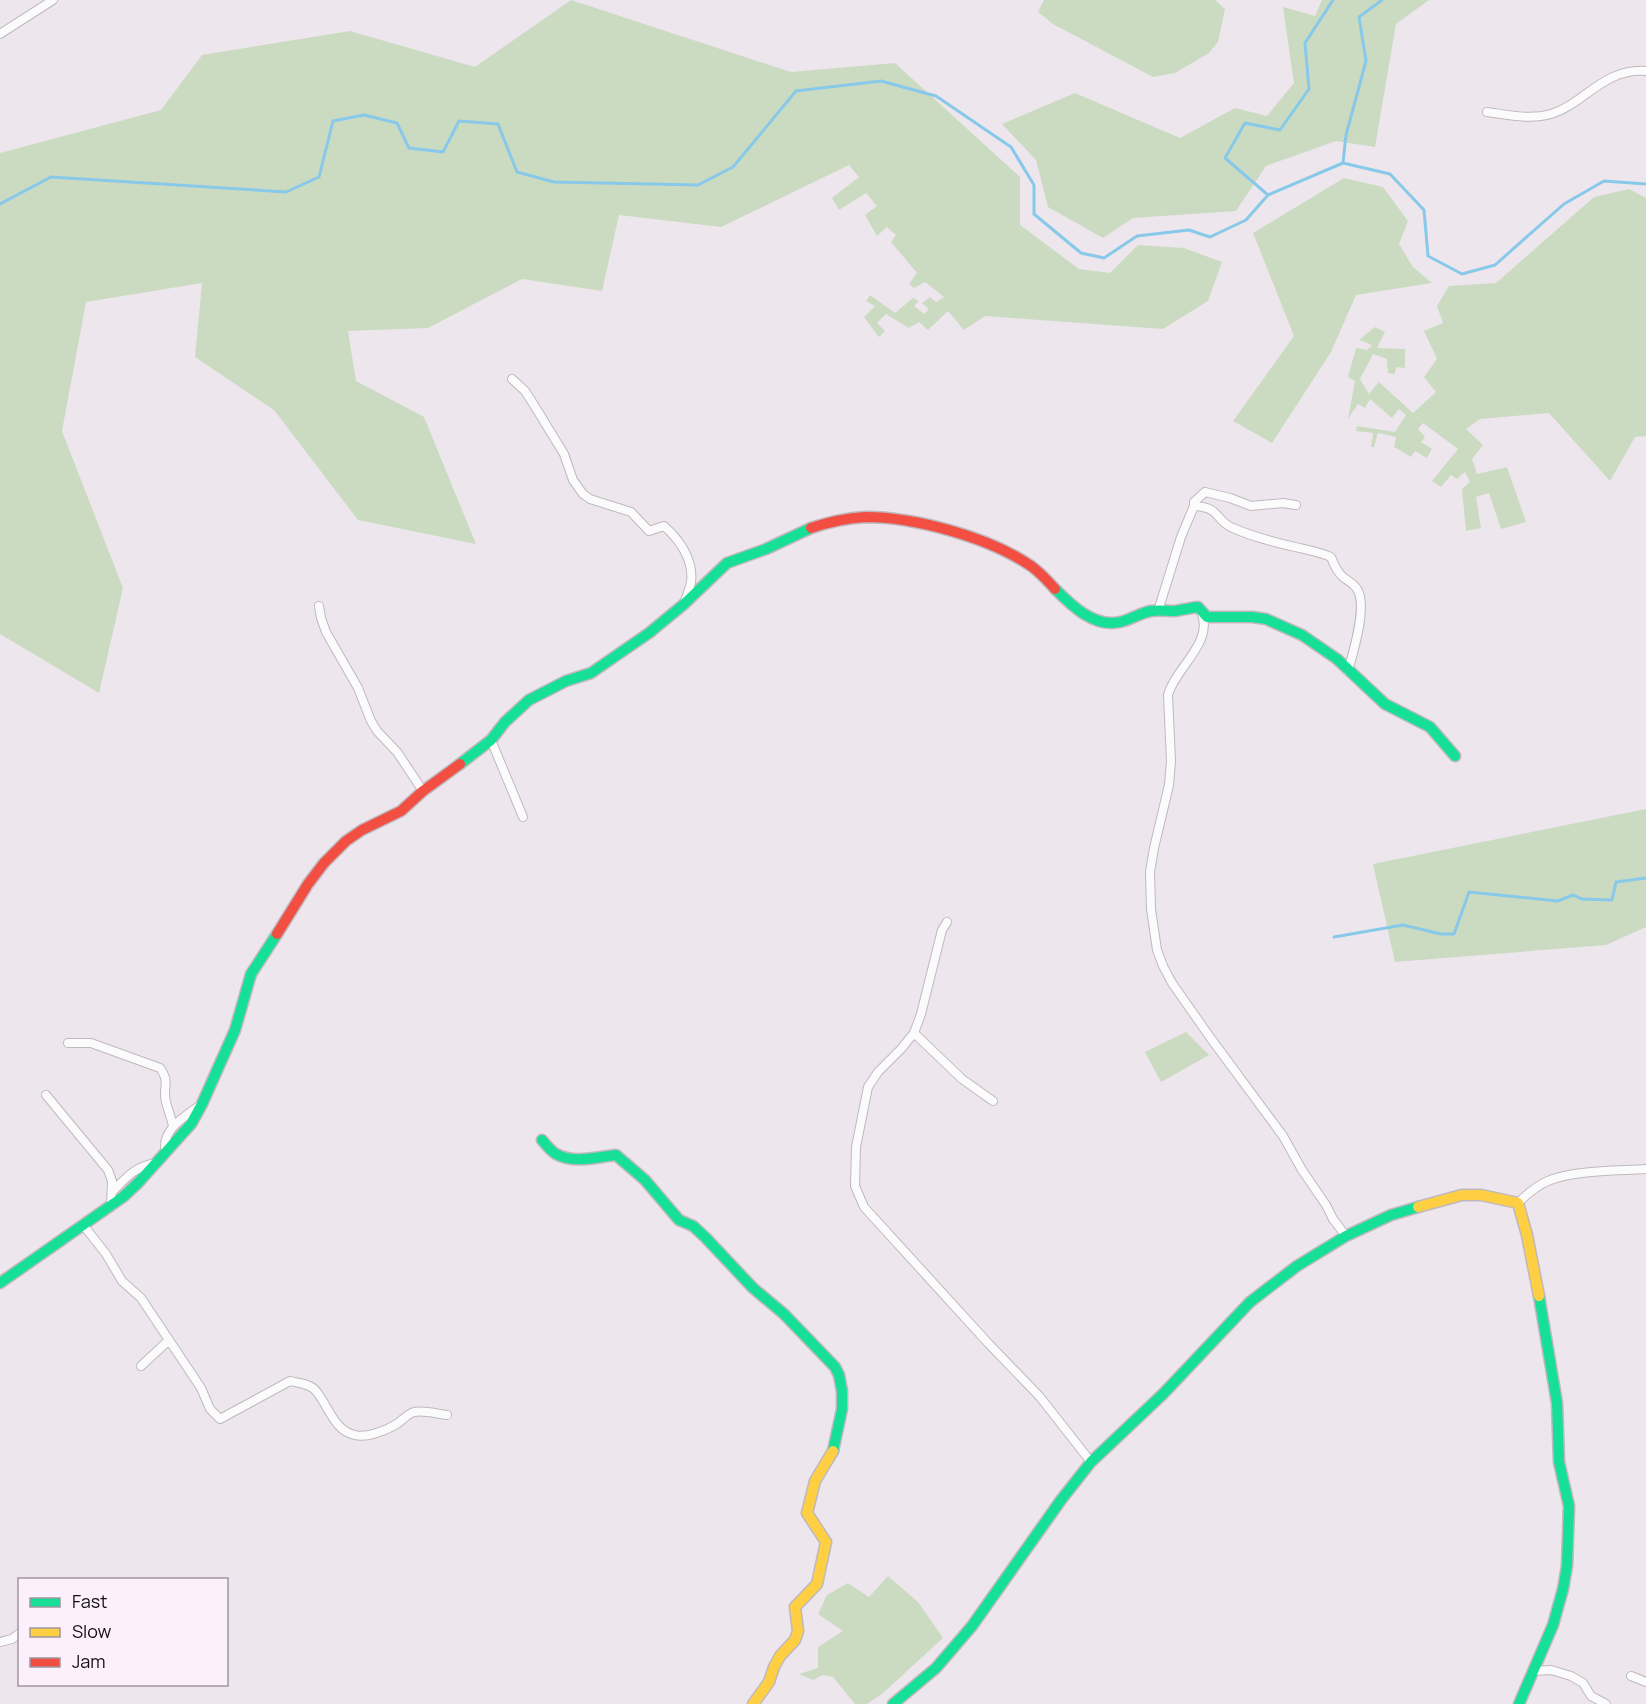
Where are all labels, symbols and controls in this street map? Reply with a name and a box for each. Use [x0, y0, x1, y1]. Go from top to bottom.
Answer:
legend [18, 1578, 228, 1686]
text: Fast [72, 1589, 107, 1613]
text: Slow [72, 1619, 112, 1643]
text: Jam [72, 1649, 106, 1673]

